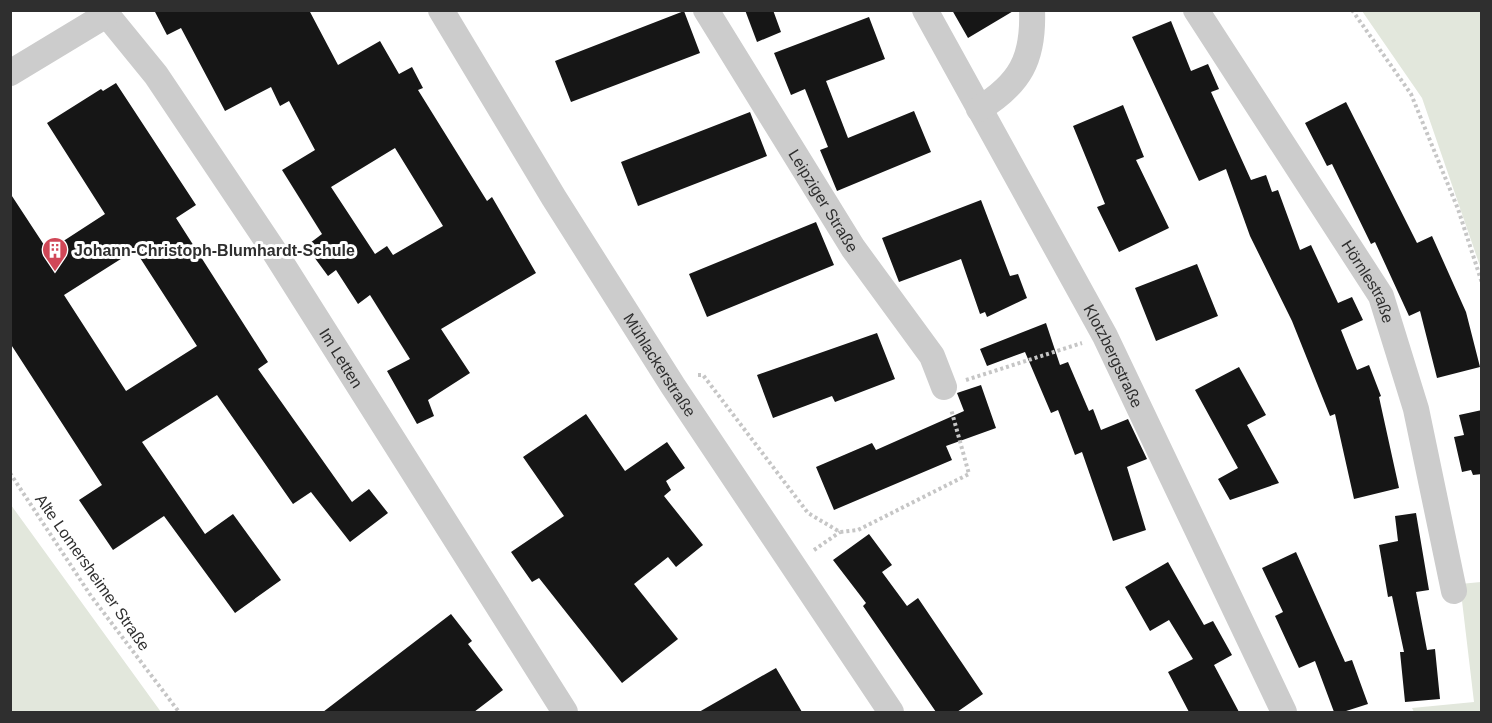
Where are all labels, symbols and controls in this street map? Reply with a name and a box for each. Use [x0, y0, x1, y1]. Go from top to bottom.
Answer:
street label: Leipziger Straße [785, 146, 861, 255]
building icon: Johann-Christoph-Blumhardt-Schule [40, 235, 70, 273]
street label: Hörnlestraße [1338, 237, 1397, 325]
place label: Johann-Christoph-Blumhardt-Schule [74, 242, 355, 259]
street label: Klotzbergstraße [1080, 302, 1146, 410]
street label: Mühlackerstraße [620, 310, 699, 420]
street label: Im Letten [316, 325, 366, 391]
street label: Alte Lomersheimer Straße [32, 491, 153, 654]

